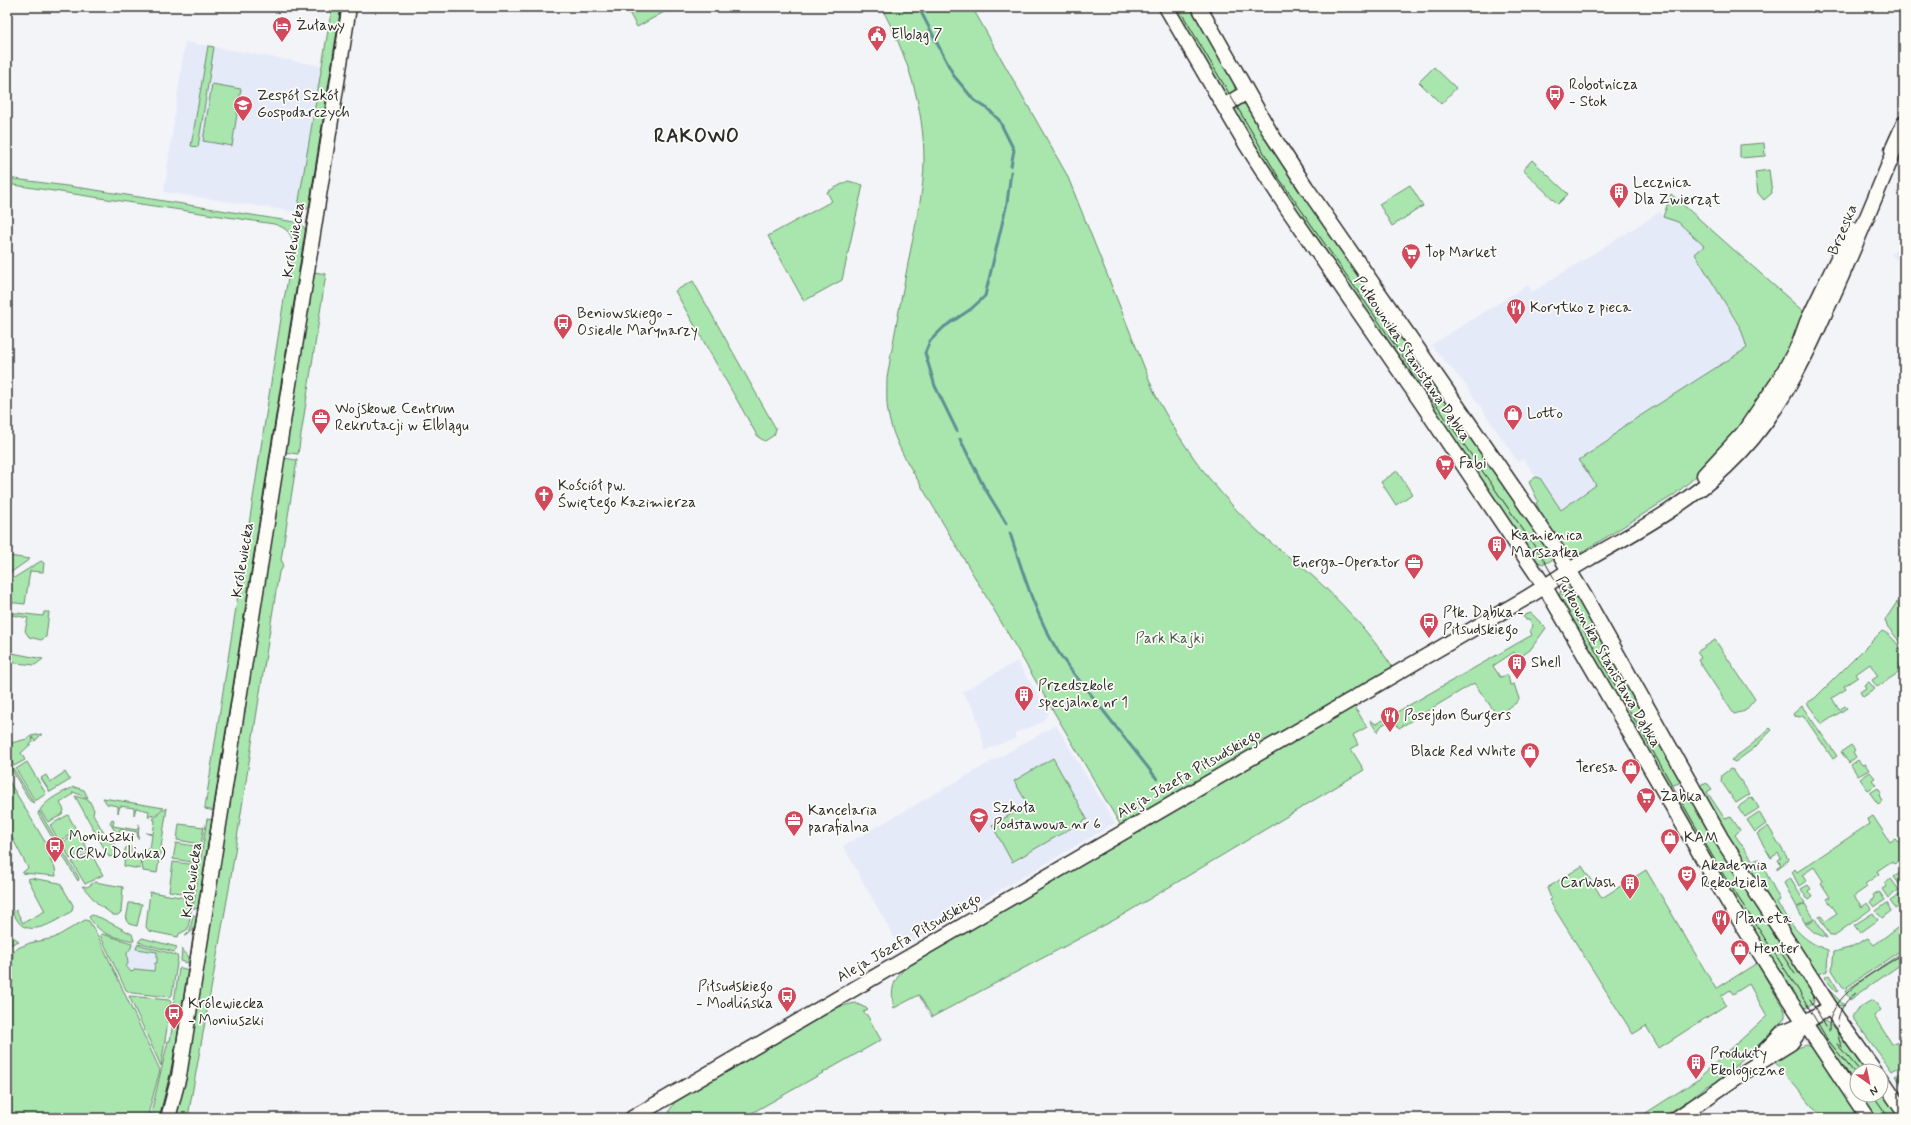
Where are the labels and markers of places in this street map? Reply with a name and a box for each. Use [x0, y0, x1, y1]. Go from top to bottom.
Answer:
hotel icon: Żuławy [271, 15, 293, 43]
place label: Żuławy [296, 16, 345, 36]
public building icon: Elbląg 7 [866, 24, 888, 52]
place label: Elbląg 7 [891, 25, 942, 45]
place label: Robotnicza - Stok [1569, 75, 1638, 112]
bus stop icon: Robotnicza - Stok [1544, 83, 1566, 111]
place label: Zespół Szkół Gospodarczych [257, 86, 350, 123]
school or university icon: Zespół Szkół Gospodarczych [232, 94, 254, 122]
place label: Lecznica Dla Zwierząt [1633, 173, 1721, 210]
building icon: Lecznica Dla Zwierząt [1608, 181, 1630, 209]
supermarket icon: Top Market [1400, 242, 1422, 270]
place label: Top Market [1425, 243, 1497, 263]
restaurant icon: Korytko z pieca [1505, 297, 1527, 325]
place label: Korytko z pieca [1530, 298, 1632, 318]
place label: Beniowskiego - Osiedle Marynarzy [577, 304, 698, 341]
bus stop icon: Beniowskiego - Osiedle Marynarzy [552, 312, 574, 340]
place label: Wojskowe Centrum Rekrutacji w Elblągu [335, 399, 469, 436]
shop icon: Lotto [1502, 403, 1524, 431]
place label: Lotto [1527, 404, 1563, 424]
office icon: Wojskowe Centrum Rekrutacji w Elblągu [310, 407, 332, 435]
supermarket icon: Fabi [1434, 453, 1456, 481]
place label: Fabi [1459, 454, 1486, 474]
place label: Kościół pw. Świętego Kazimierza [558, 476, 696, 514]
church icon: Kościół pw. Świętego Kazimierza [533, 484, 555, 512]
place label: Kamienica Marszałka [1511, 526, 1583, 563]
building icon: Kamienica Marszałka [1486, 534, 1508, 562]
office icon: Energa-Operator [1403, 552, 1425, 580]
place label: Energa-Operator [1292, 553, 1400, 574]
place label: Płk. Dąbka - Piłsudskiego [1443, 603, 1524, 641]
bus stop icon: Płk. Dąbka - Piłsudskiego [1418, 611, 1440, 639]
building icon: Shell [1506, 652, 1528, 680]
place label: Shell [1531, 653, 1561, 673]
place label: Przedszkole specjalne nr 1 [1038, 676, 1128, 713]
building icon: Przedszkole specjalne nr 1 [1013, 684, 1035, 712]
restaurant icon: Posejdon Burgers [1379, 705, 1401, 733]
place label: Posejdon Burgers [1404, 706, 1512, 727]
shop icon: Black Red White [1519, 741, 1541, 769]
place label: Black Red White [1411, 742, 1516, 762]
shop icon: Teresa [1620, 757, 1642, 785]
place label: Teresa [1576, 758, 1618, 778]
supermarket icon: Żabka [1635, 786, 1657, 814]
place label: Żabka [1660, 787, 1702, 807]
place label: Szkoła Podstawowa nr 6 [993, 798, 1101, 835]
place label: Kancelaria parafialna [808, 801, 877, 838]
school or university icon: Szkoła Podstawowa nr 6 [968, 806, 990, 834]
office icon: Kancelaria parafialna [783, 809, 805, 837]
place label: Moniuszki (CRW Dolinka) [69, 827, 166, 864]
shop icon: KAM [1659, 827, 1681, 855]
place label: KAM [1684, 828, 1718, 848]
bus stop icon: Moniuszki (CRW Dolinka) [44, 835, 66, 863]
place label: Akademia Rękodziela [1701, 856, 1768, 893]
theatre icon: Akademia Rękodziela [1676, 864, 1698, 892]
building icon: CarWash [1619, 872, 1641, 900]
place label: CarWash [1560, 873, 1616, 893]
restaurant icon: Planeta [1710, 908, 1732, 936]
place label: Planeta [1735, 909, 1792, 929]
shop icon: Henter [1729, 938, 1751, 966]
place label: Henter [1754, 939, 1799, 959]
place label: Piłsudskiego - Modlińska [696, 977, 773, 1014]
bus stop icon: Piłsudskiego - Modlińska [776, 985, 798, 1013]
place label: Królewiecka - Moniuszki [188, 994, 264, 1031]
bus stop icon: Królewiecka - Moniuszki [163, 1002, 185, 1030]
place label: Produkty Ekologiczne [1710, 1044, 1785, 1082]
building icon: Produkty Ekologiczne [1685, 1052, 1707, 1080]

